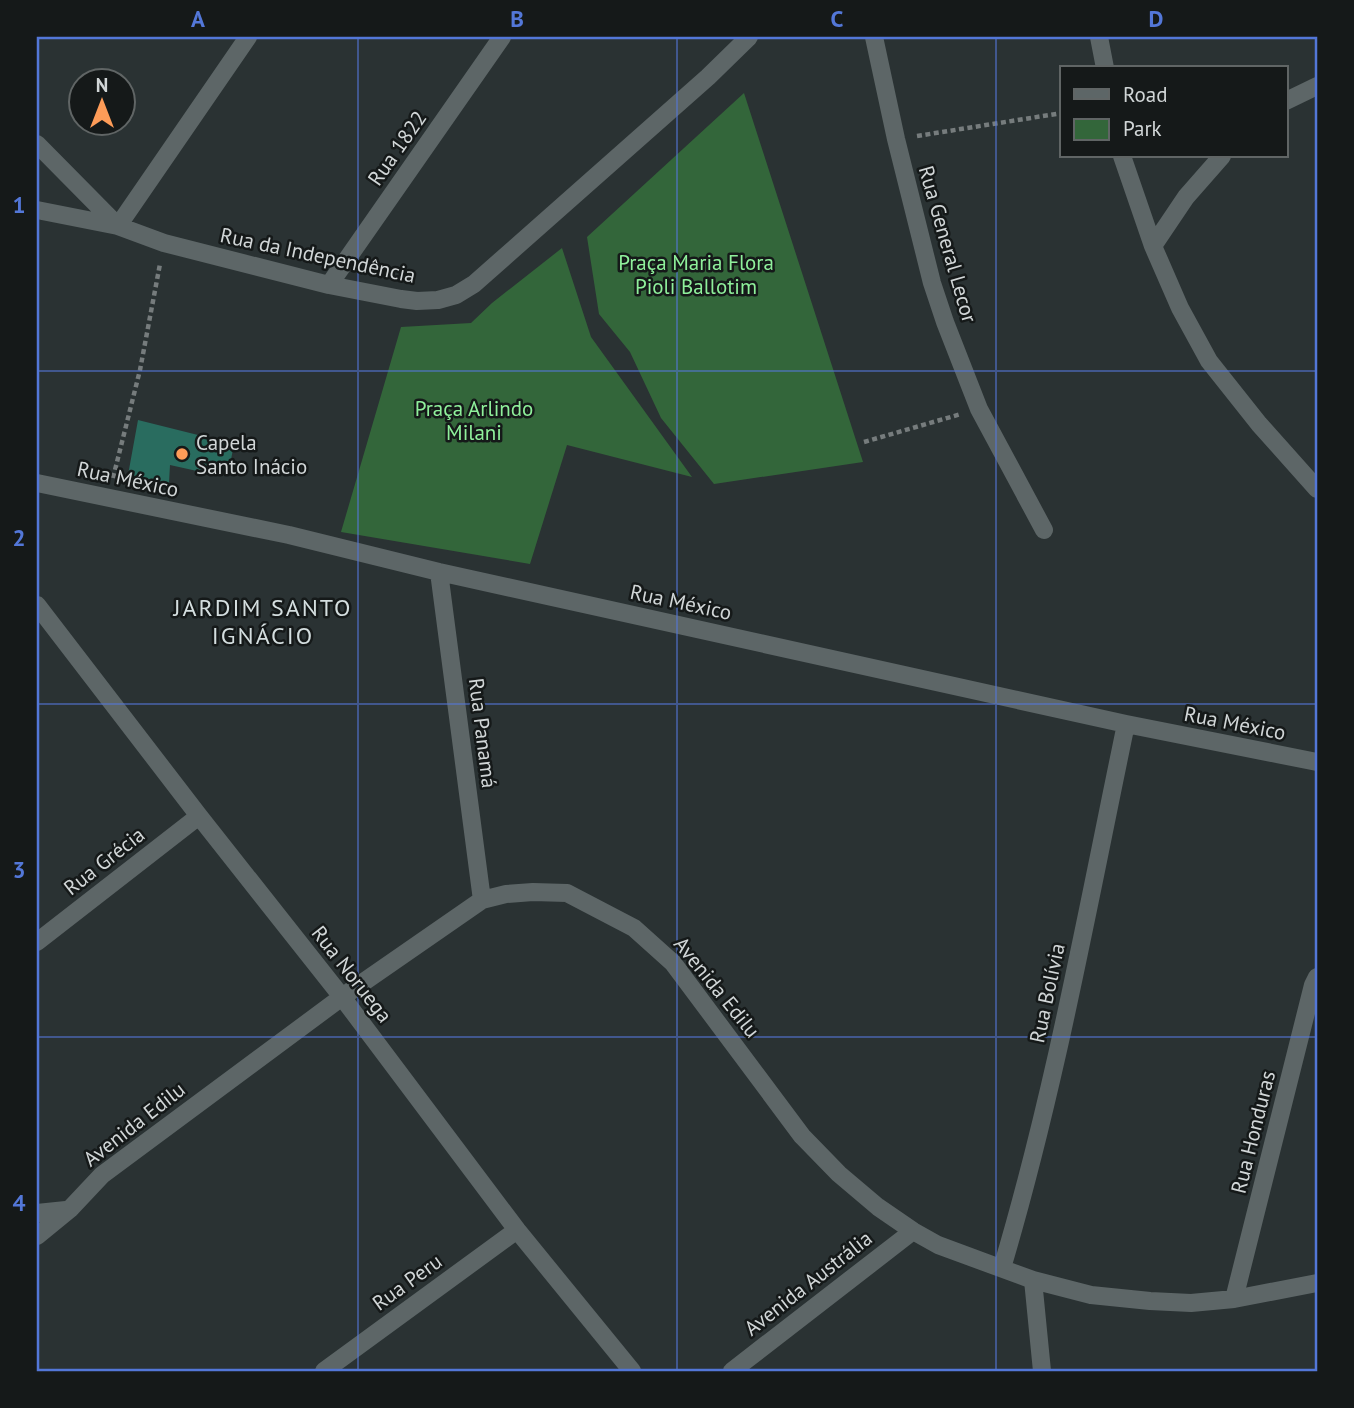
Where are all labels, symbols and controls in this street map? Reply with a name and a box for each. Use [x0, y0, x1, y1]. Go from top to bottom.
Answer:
text: A [191, 4, 205, 33]
text: B [510, 4, 524, 33]
text: C [831, 4, 844, 33]
text: D [1149, 4, 1163, 33]
north arrow [66, 66, 136, 136]
legend [1060, 66, 1288, 158]
text: N [96, 73, 108, 97]
text: Road [1123, 81, 1167, 108]
street label: Rua 1822 [361, 105, 433, 191]
text: Park [1123, 115, 1162, 142]
street label: Rua General Lecor [913, 162, 983, 326]
text: 1 [12, 190, 26, 219]
street label: Rua da Independência [218, 221, 418, 289]
park label: Praça Maria Flora Pioli Ballotim [618, 249, 774, 300]
park label: Praça Arlindo Milani [415, 395, 533, 446]
place label: Capela Santo Inácio [196, 429, 307, 480]
marker: Capela Santo Inácio [174, 446, 190, 462]
street label: Rua México [75, 455, 181, 503]
text: 2 [12, 523, 26, 552]
street label: Rua México [628, 578, 734, 626]
district label: JARDIM SANTO IGNÁCIO [173, 592, 352, 651]
street label: Rua Panamá [463, 677, 503, 789]
street label: Rua México [1182, 700, 1288, 746]
street label: Rua Grécia [58, 821, 150, 901]
text: 3 [12, 855, 26, 884]
street label: Rua Noruega [306, 920, 398, 1028]
street label: Avenida Edilu [668, 931, 766, 1043]
street label: Rua Bolívia [1023, 941, 1071, 1045]
street label: Rua Honduras [1225, 1068, 1281, 1196]
street label: Avenida Edilu [78, 1076, 190, 1172]
text: 4 [12, 1188, 26, 1217]
street label: Avenida Austrália [739, 1225, 877, 1341]
street label: Rua Peru [367, 1248, 447, 1316]

